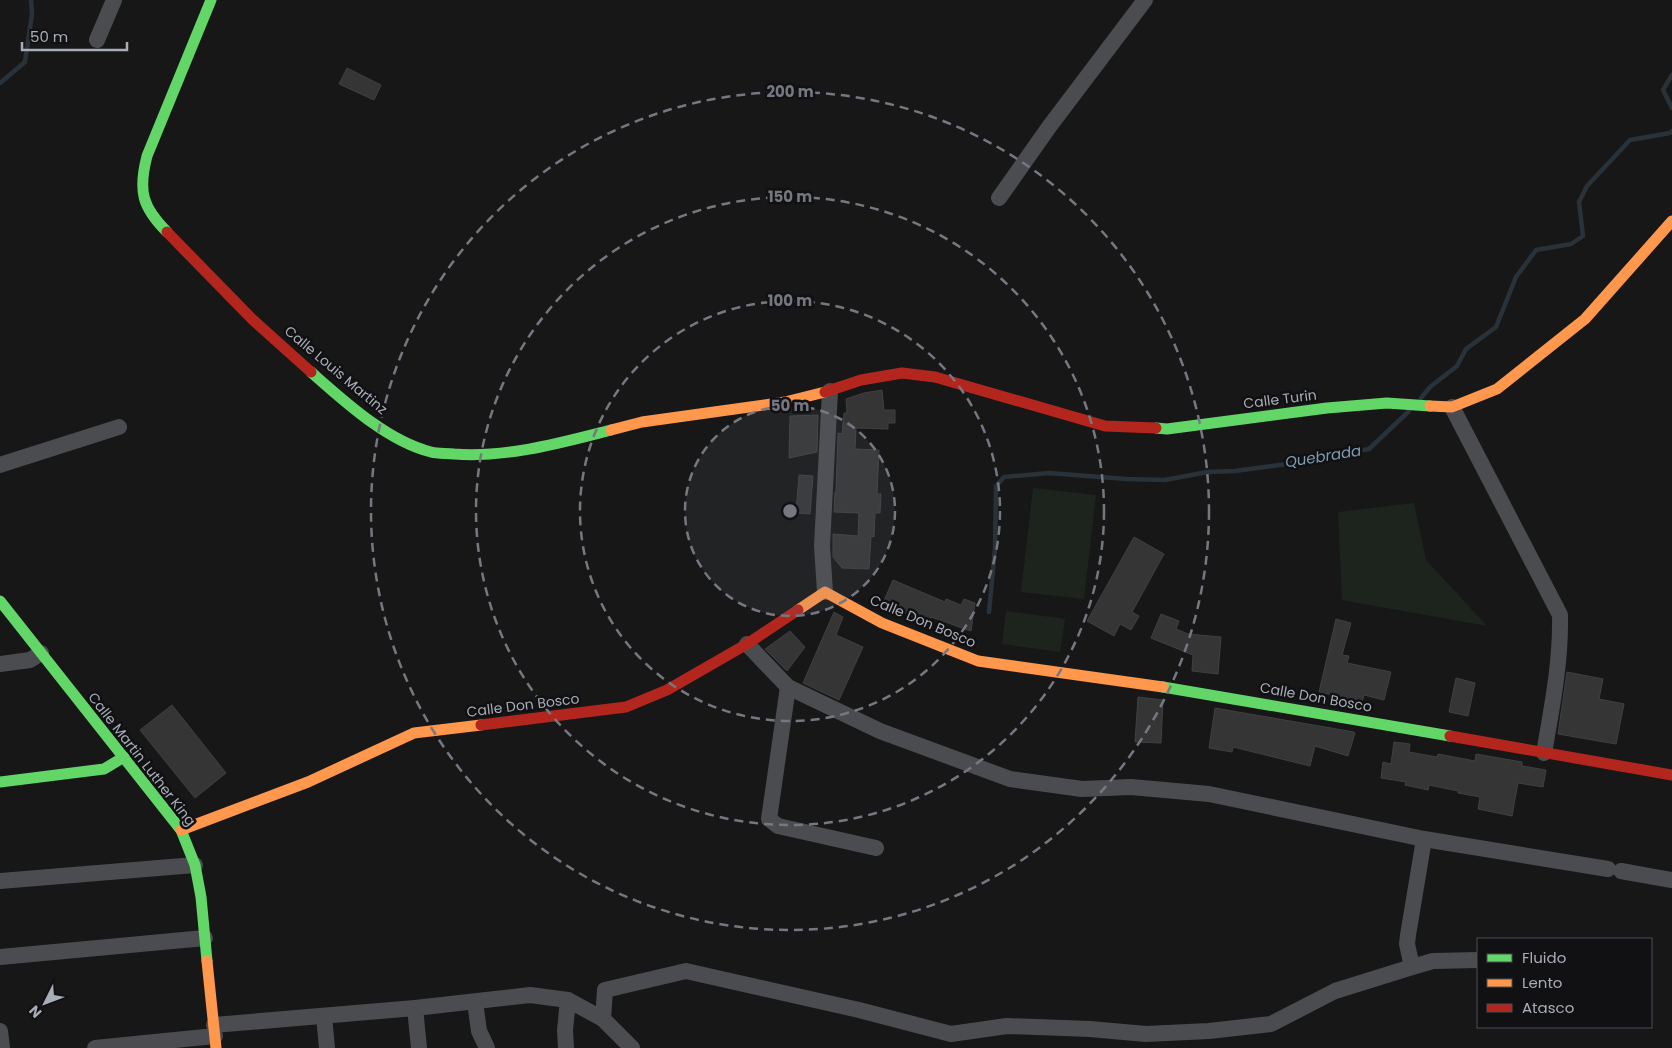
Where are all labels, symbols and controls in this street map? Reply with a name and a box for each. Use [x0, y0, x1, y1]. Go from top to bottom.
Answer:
scale bar [22, 20, 128, 52]
text: 50 m [30, 26, 68, 47]
text: 200 m [766, 81, 814, 102]
text: 150 m [768, 186, 812, 207]
text: 100 m [768, 290, 812, 311]
street label: Calle Louis Martinz [280, 321, 392, 419]
street label: Calle Turin [1242, 385, 1318, 413]
text: 50 m [771, 395, 809, 416]
water label: Quebrada [1283, 440, 1363, 472]
centre of rings [781, 502, 799, 520]
street label: Calle Don Bosco [867, 590, 979, 652]
street label: Calle Don Bosco [1258, 677, 1374, 717]
street label: Calle Martin Luther King [83, 688, 201, 830]
street label: Calle Don Bosco [465, 688, 581, 722]
legend [1477, 938, 1652, 1028]
text: Fluido [1522, 947, 1566, 968]
text: Lento [1522, 972, 1562, 993]
north arrow [20, 978, 70, 1028]
text: Atasco [1522, 997, 1574, 1018]
text: N [24, 1001, 46, 1022]

